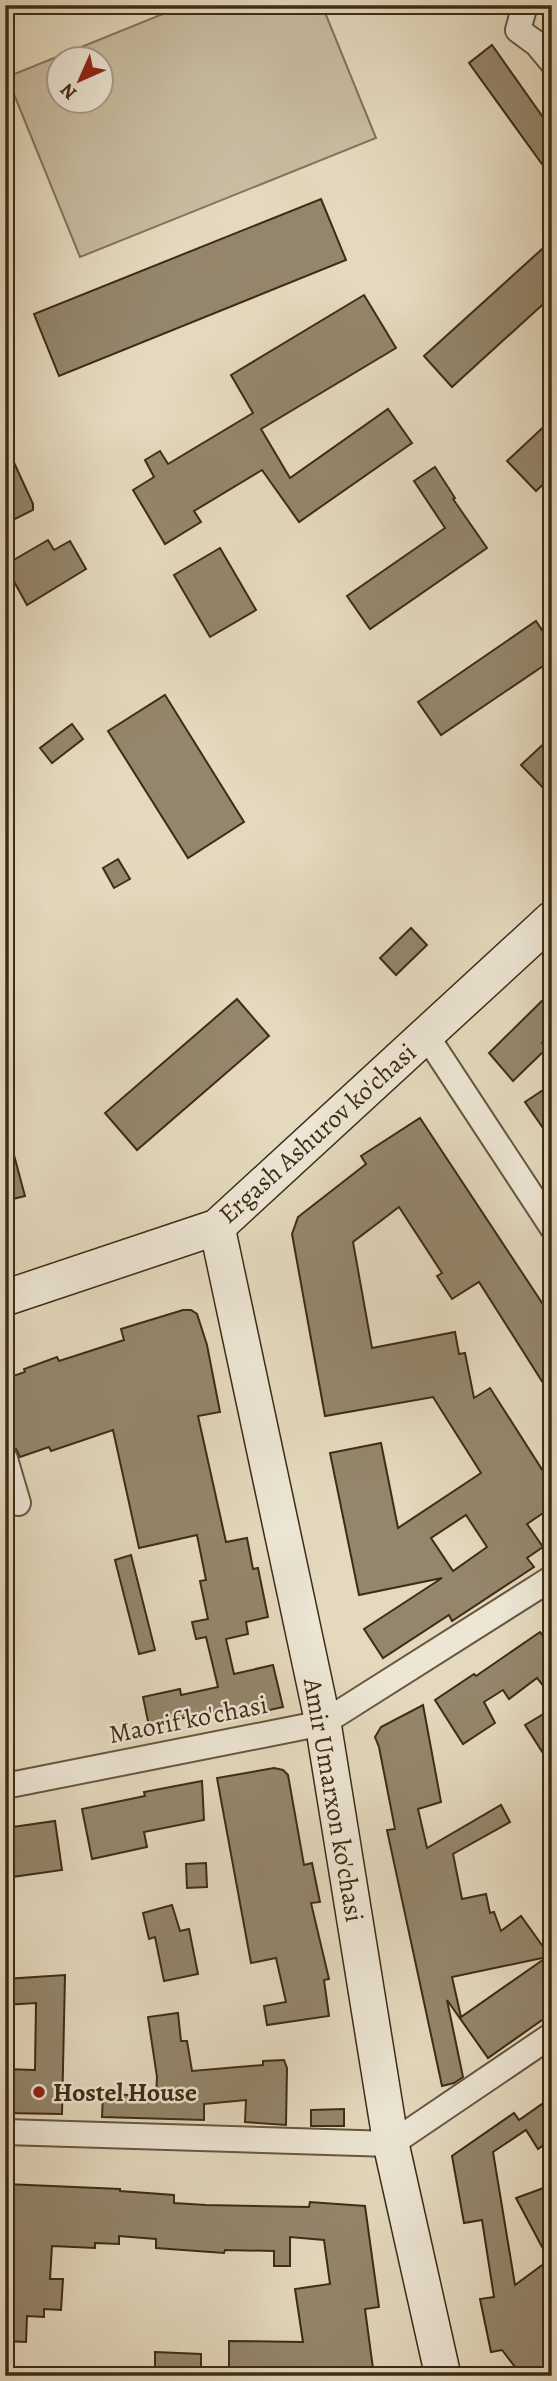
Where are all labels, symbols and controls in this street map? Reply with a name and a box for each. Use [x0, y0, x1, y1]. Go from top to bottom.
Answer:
north arrow [46, 46, 116, 116]
text: N [54, 77, 83, 105]
street label: Ergash Ashurov ko'chasi [211, 1035, 424, 1232]
street label: Amir Umarxon ko'chasi [295, 1674, 372, 1925]
street label: Maorif ko'chasi [106, 1687, 270, 1752]
place label: Hostel House [53, 2075, 197, 2110]
marker: Hostel House [31, 2084, 47, 2100]

